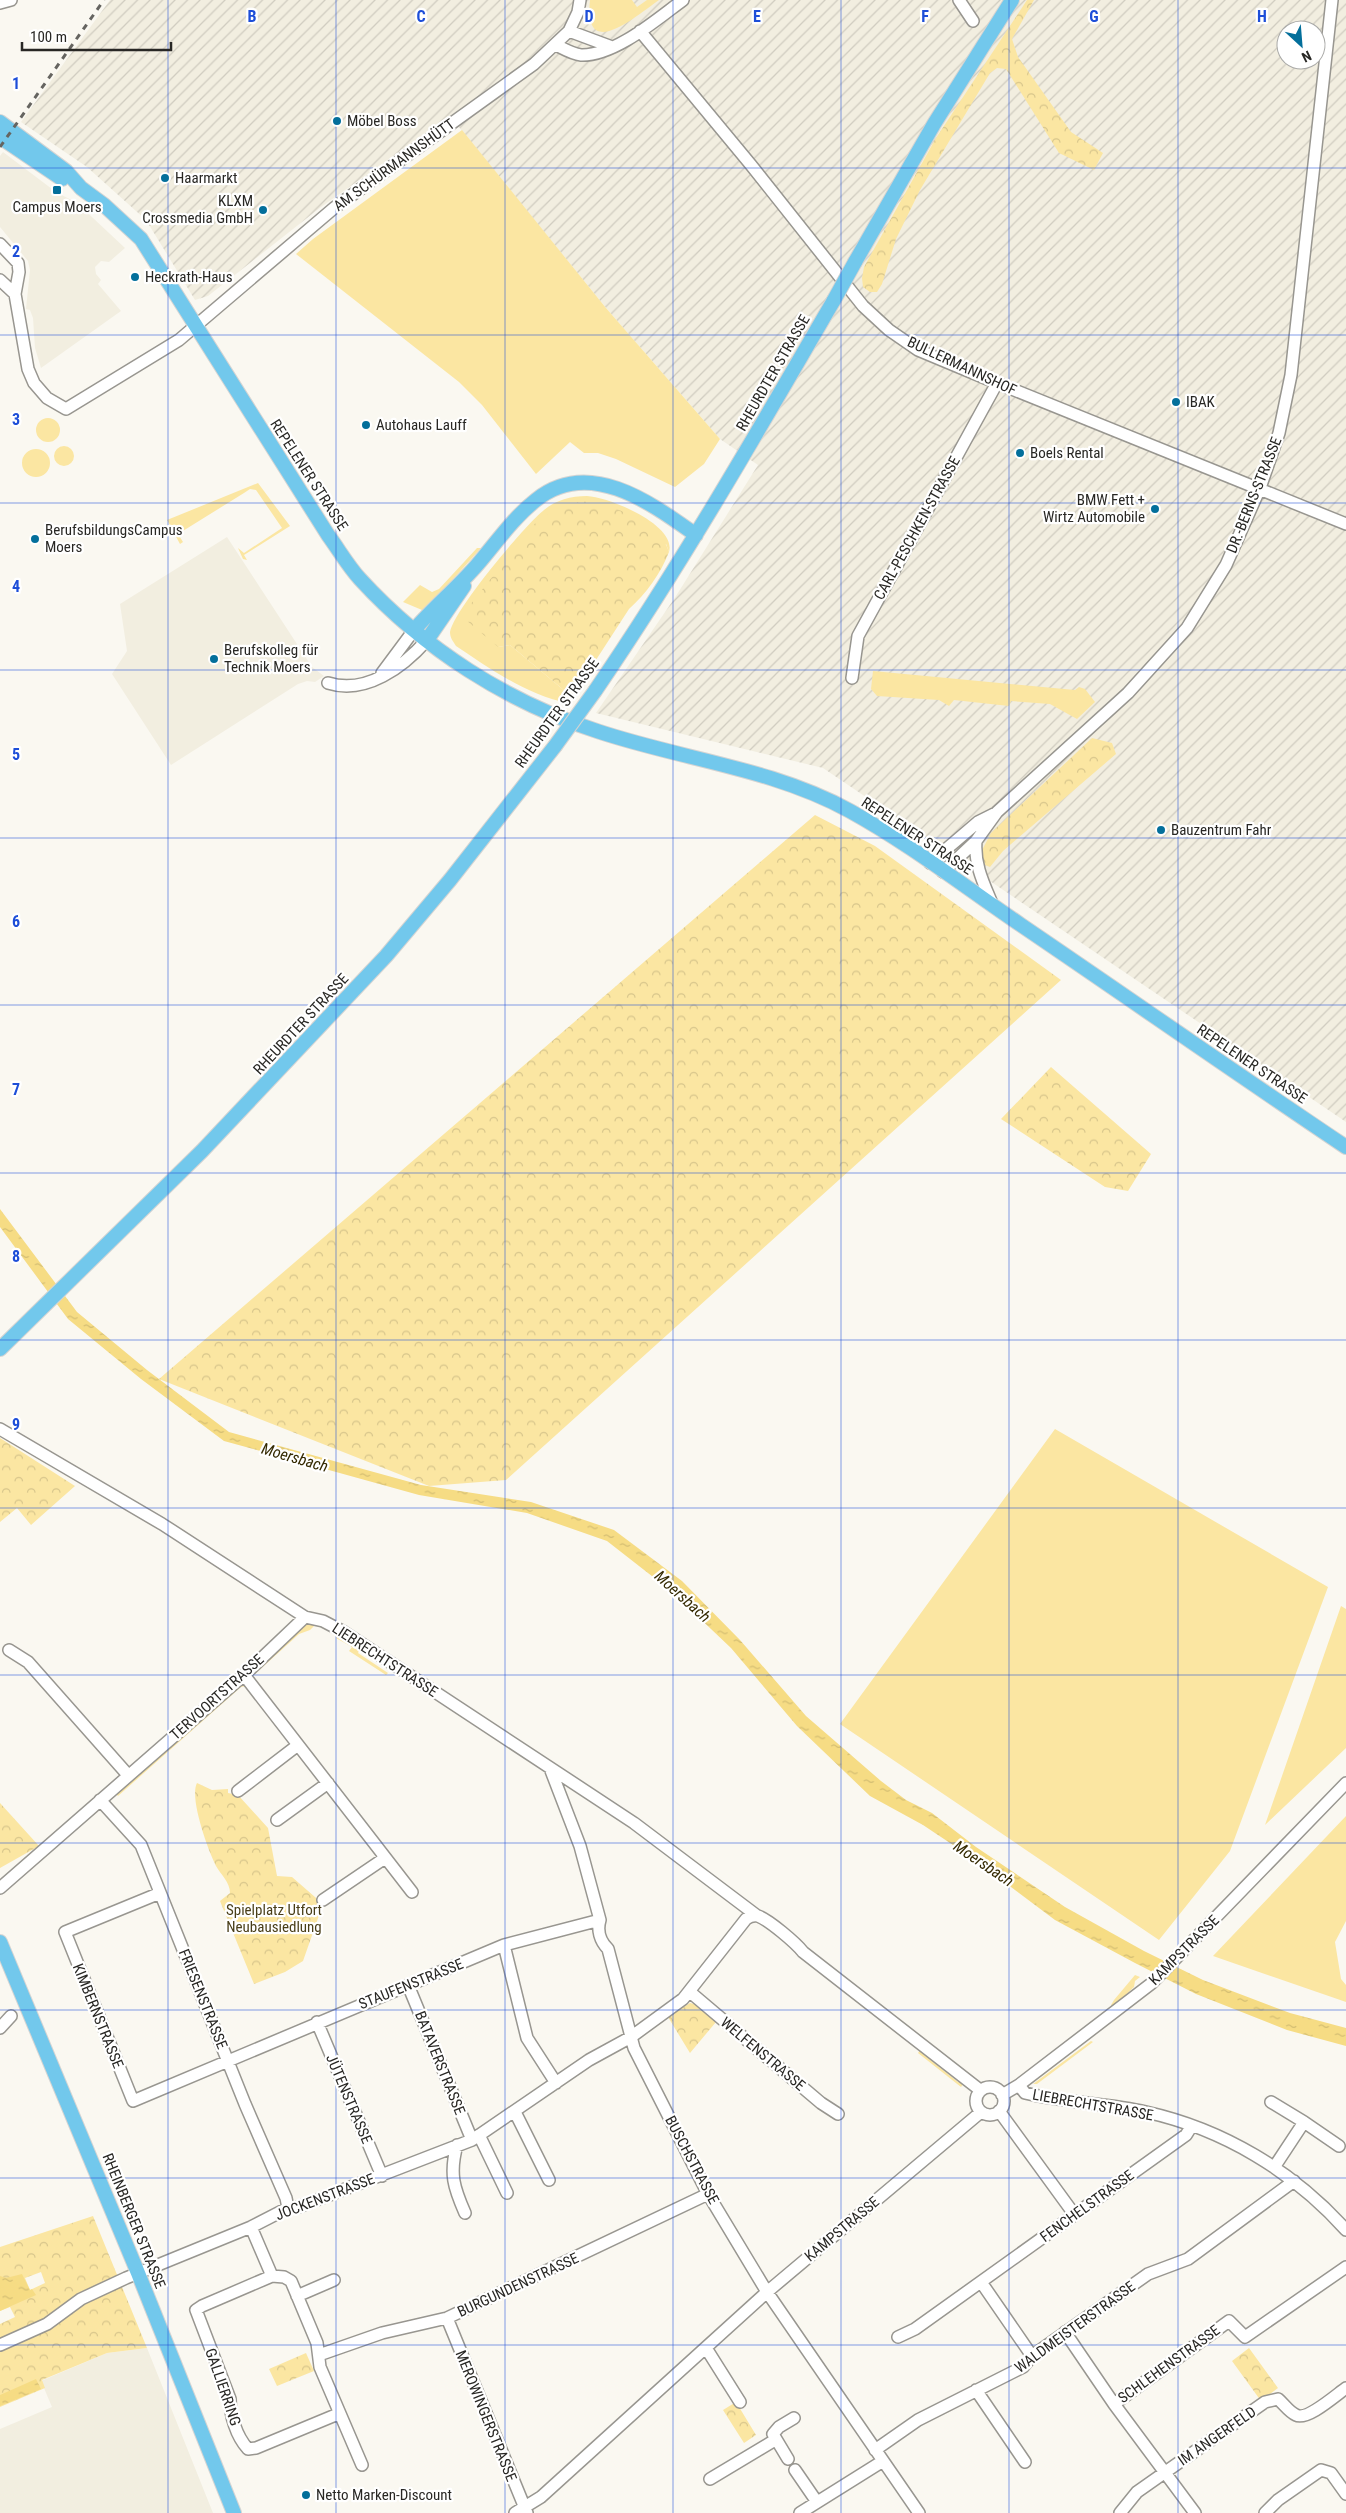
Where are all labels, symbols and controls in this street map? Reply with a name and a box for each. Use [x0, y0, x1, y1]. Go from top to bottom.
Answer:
text: B [248, 7, 257, 26]
text: C [416, 7, 426, 26]
text: D [584, 7, 594, 26]
text: E [753, 7, 761, 26]
text: F [921, 7, 929, 26]
text: G [1089, 7, 1099, 26]
text: H [1257, 7, 1267, 26]
scale bar [22, 20, 171, 52]
north arrow [1276, 20, 1326, 70]
text: 100 m [30, 28, 67, 46]
text: N [1299, 48, 1314, 66]
text: 1 [12, 74, 20, 93]
place label: Möbel Boss [347, 112, 417, 130]
street label: AM SCHÜRMANNSHÜTT [330, 115, 458, 215]
marker: Möbel Boss [331, 115, 343, 127]
place label: Haarmarkt [175, 169, 238, 187]
marker: Haarmarkt [159, 172, 171, 184]
marker: Campus Moers [51, 184, 63, 196]
place label: KLXM Crossmedia GmbH [142, 192, 253, 227]
place label: Campus Moers [12, 198, 102, 216]
marker: KLXM Crossmedia GmbH [257, 204, 269, 216]
text: 2 [12, 242, 20, 261]
place label: Heckrath-Haus [145, 268, 233, 286]
marker: Heckrath-Haus [129, 271, 141, 283]
street label: RHEURDTER STRASSE [732, 312, 814, 434]
street label: BULLERMANNSHOF [905, 333, 1019, 399]
place label: IBAK [1186, 393, 1216, 411]
marker: IBAK [1170, 396, 1182, 408]
text: 3 [12, 410, 20, 429]
street label: REPELENER STRASSE [266, 416, 352, 534]
place label: Autohaus Lauff [376, 416, 467, 434]
marker: Autohaus Lauff [360, 419, 372, 431]
street label: DR.-BERNS-STRASSE [1222, 434, 1286, 556]
place label: Boels Rental [1030, 444, 1104, 462]
marker: Boels Rental [1014, 447, 1026, 459]
street label: CARL-PESCHKEN-STRASSE [870, 453, 964, 603]
place label: BMW Fett + Wirtz Automobile [1043, 491, 1145, 526]
marker: BMW Fett + Wirtz Automobile [1149, 503, 1161, 515]
place label: BerufsbildungsCampus Moers [45, 521, 183, 556]
marker: BerufsbildungsCampus Moers [29, 533, 41, 545]
text: 4 [12, 577, 20, 596]
place label: Berufskolleg für Technik Moers [224, 641, 319, 676]
marker: Berufskolleg für Technik Moers [208, 653, 220, 665]
street label: RHEURDTER STRASSE [511, 655, 603, 771]
text: 5 [12, 745, 20, 764]
street label: REPELENER STRASSE [858, 793, 976, 879]
place label: Bauzentrum Fahr [1171, 821, 1272, 839]
marker: Bauzentrum Fahr [1155, 824, 1167, 836]
text: 6 [12, 912, 20, 931]
street label: RHEURDTER STRASSE [250, 970, 352, 1078]
street label: REPELENER STRASSE [1193, 1020, 1311, 1108]
text: 7 [12, 1080, 20, 1099]
text: 8 [12, 1247, 20, 1266]
text: 9 [12, 1415, 20, 1434]
water label: Moersbach [259, 1439, 330, 1476]
water label: Moersbach [651, 1566, 714, 1626]
street label: LIEBRECHTSTRASSE [329, 1619, 441, 1701]
street label: TERVOORTSTRASSE [166, 1650, 268, 1744]
water label: Moersbach [950, 1836, 1017, 1890]
park label: Spielplatz Utfort Neubausiedlung [226, 1901, 322, 1936]
street label: KAMPSTRASSE [1145, 1911, 1223, 1989]
street label: FRIESENSTRASSE [175, 1946, 231, 2052]
street label: STAUFENSTRASSE [356, 1955, 466, 2013]
street label: KIMBERNSTRASSE [69, 1961, 127, 2071]
street label: BATAVERSTRASSE [411, 2009, 469, 2117]
street label: WELFENSTRASSE [717, 2013, 809, 2095]
street label: JÜTENSTRASSE [322, 2052, 376, 2146]
street label: LIEBRECHTSTRASSE [1031, 2086, 1155, 2124]
street label: BUSCHSTRASSE [661, 2113, 723, 2207]
street label: RHEINBERGER STRASSE [99, 2151, 169, 2291]
street label: FENCHELSTRASSE [1037, 2166, 1137, 2246]
street label: JOCKENSTRASSE [273, 2170, 377, 2224]
street label: KAMPSTRASSE [801, 2193, 883, 2265]
street label: BURGUNDENSTRASSE [455, 2249, 581, 2321]
street label: WALDMEISTERSTRASSE [1011, 2277, 1139, 2377]
street label: SCHLEHENSTRASSE [1115, 2321, 1223, 2407]
street label: GALLIERRING [201, 2346, 245, 2428]
street label: MEROWINGERSTRASSE [451, 2348, 521, 2484]
street label: IM ANGERFELD [1175, 2402, 1259, 2470]
place label: Netto Marken-Discount [316, 2486, 452, 2504]
marker: Netto Marken-Discount [300, 2489, 312, 2501]

